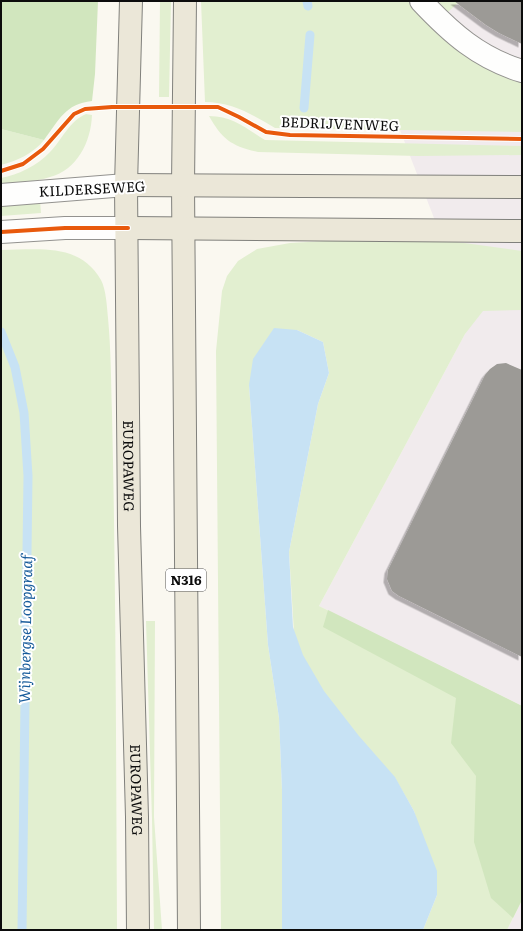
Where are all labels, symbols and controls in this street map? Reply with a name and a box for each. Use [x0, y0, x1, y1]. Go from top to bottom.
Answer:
street label: BEDRIJVENWEG [281, 111, 400, 135]
street label: KILDERSEWEG [38, 175, 146, 201]
street label: EUROPAWEG [119, 420, 140, 512]
water label: Wijnbergse Loopgraaf [12, 552, 37, 704]
road number: N316 [166, 569, 206, 591]
street label: EUROPAWEG [126, 744, 148, 836]

